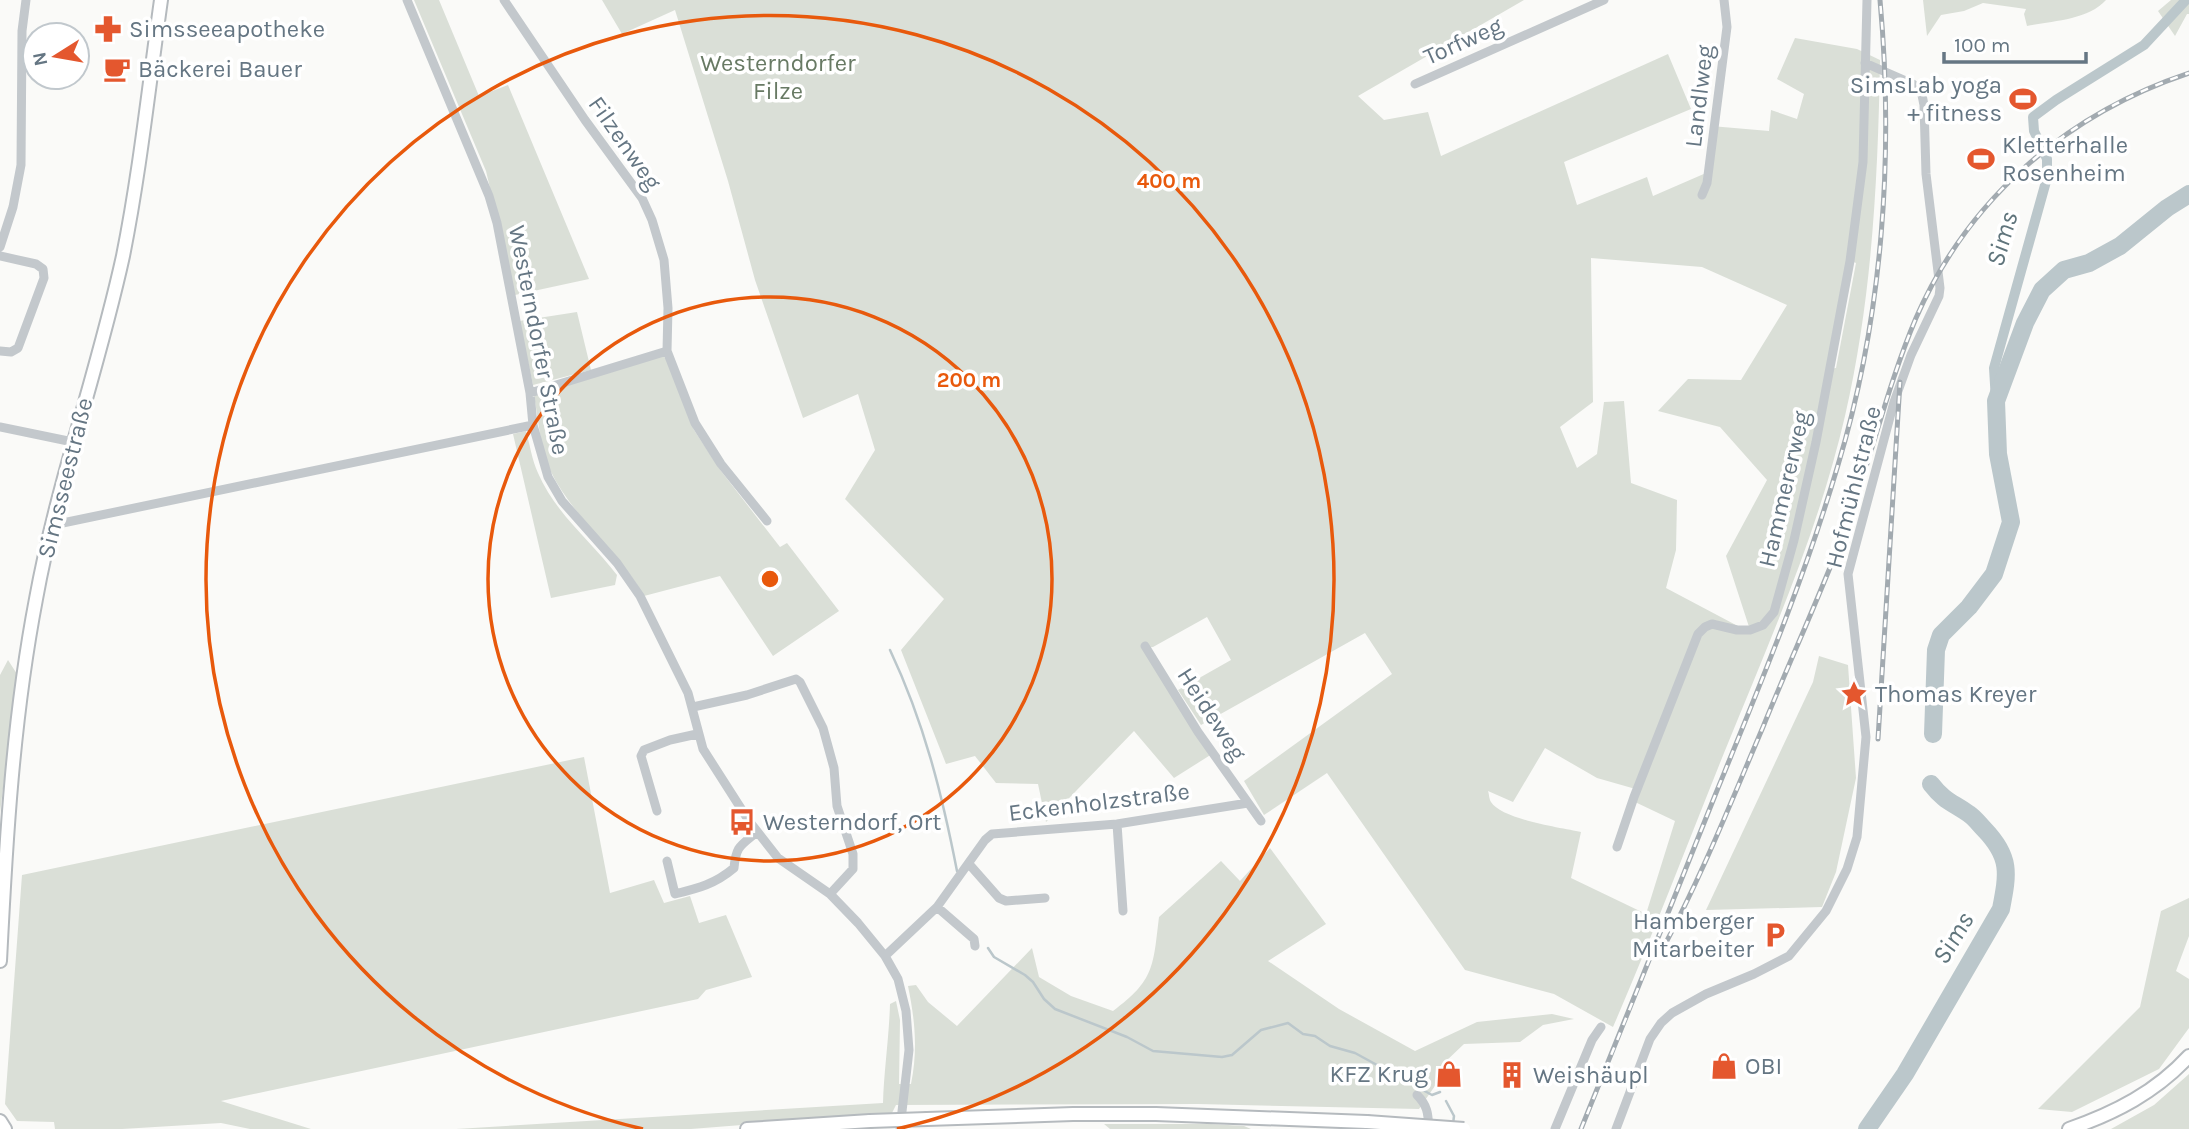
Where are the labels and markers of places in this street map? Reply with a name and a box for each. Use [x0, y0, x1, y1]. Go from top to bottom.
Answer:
pharmacy icon: Simsseeapotheke [93, 14, 123, 44]
place label: Simsseeapotheke [129, 15, 325, 43]
cafe icon: Bäckerei Bauer [102, 54, 132, 84]
place label: Bäckerei Bauer [138, 55, 302, 83]
place label: SimsLab yoga + fitness [1850, 71, 2002, 127]
sports icon: SimsLab yoga + fitness [2008, 84, 2038, 114]
place label: Kletterhalle Rosenheim [2002, 131, 2128, 187]
sports icon: Kletterhalle Rosenheim [1966, 144, 1996, 174]
centre of rings [758, 567, 782, 591]
place icon: Thomas Kreyer [1839, 679, 1869, 709]
place label: Thomas Kreyer [1875, 680, 2037, 708]
bus stop icon: Westerndorf, Ort [727, 807, 757, 837]
place label: Westerndorf, Ort [763, 808, 941, 836]
place label: Hamberger Mitarbeiter [1632, 907, 1754, 963]
parking icon: Hamberger Mitarbeiter [1760, 920, 1790, 950]
shop icon: OBI [1709, 1051, 1739, 1081]
place label: OBI [1745, 1052, 1782, 1080]
shop icon: KFZ Krug [1434, 1059, 1464, 1089]
place label: KFZ Krug [1330, 1060, 1428, 1088]
building icon: Weishäupl [1497, 1060, 1527, 1090]
place label: Weishäupl [1533, 1061, 1649, 1089]

